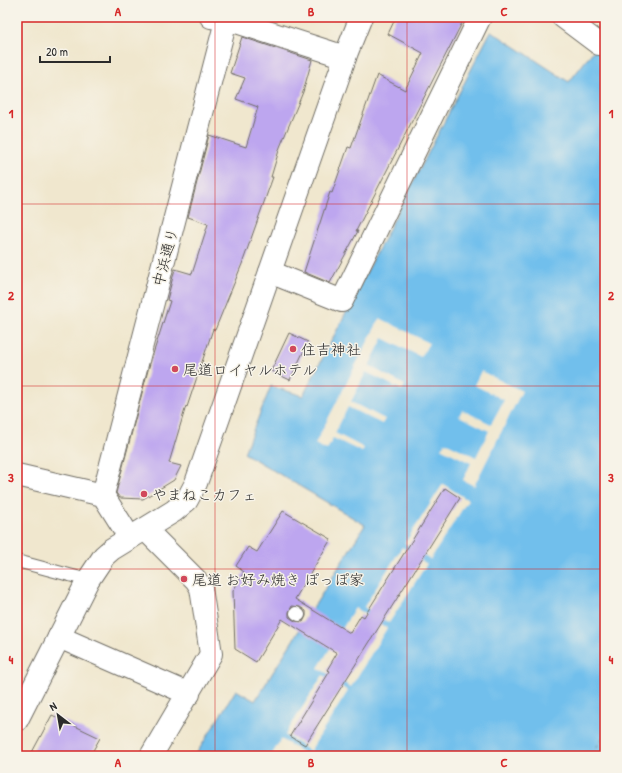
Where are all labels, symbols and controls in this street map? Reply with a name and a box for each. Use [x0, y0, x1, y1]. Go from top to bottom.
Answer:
text: A [115, 2, 122, 20]
text: B [308, 2, 315, 20]
text: C [500, 2, 508, 20]
scale bar [40, 38, 110, 64]
text: 20 m [46, 43, 68, 60]
text: 1 [9, 104, 14, 122]
text: 1 [609, 104, 614, 122]
street label: 中浜通り [147, 225, 183, 289]
text: 2 [8, 286, 15, 304]
text: 2 [608, 286, 615, 304]
place label: 住吉神社 [301, 339, 361, 360]
marker: 住吉神社 [288, 344, 298, 354]
place label: 尾道ロイヤルホテル [183, 359, 317, 380]
marker: 尾道ロイヤルホテル [170, 364, 180, 374]
text: 3 [8, 468, 14, 486]
text: 3 [608, 468, 614, 486]
place label: やまねこカフェ [152, 484, 257, 505]
marker: やまねこカフェ [139, 489, 149, 499]
place label: 尾道 お好み焼き ぽっぽ家 [192, 569, 364, 590]
marker: 尾道 お好み焼き ぽっぽ家 [179, 574, 189, 584]
text: 4 [9, 650, 14, 668]
text: 4 [609, 650, 614, 668]
north arrow [38, 695, 78, 735]
text: N [47, 699, 59, 714]
text: A [115, 753, 122, 771]
text: B [308, 753, 315, 771]
text: C [500, 753, 508, 771]

